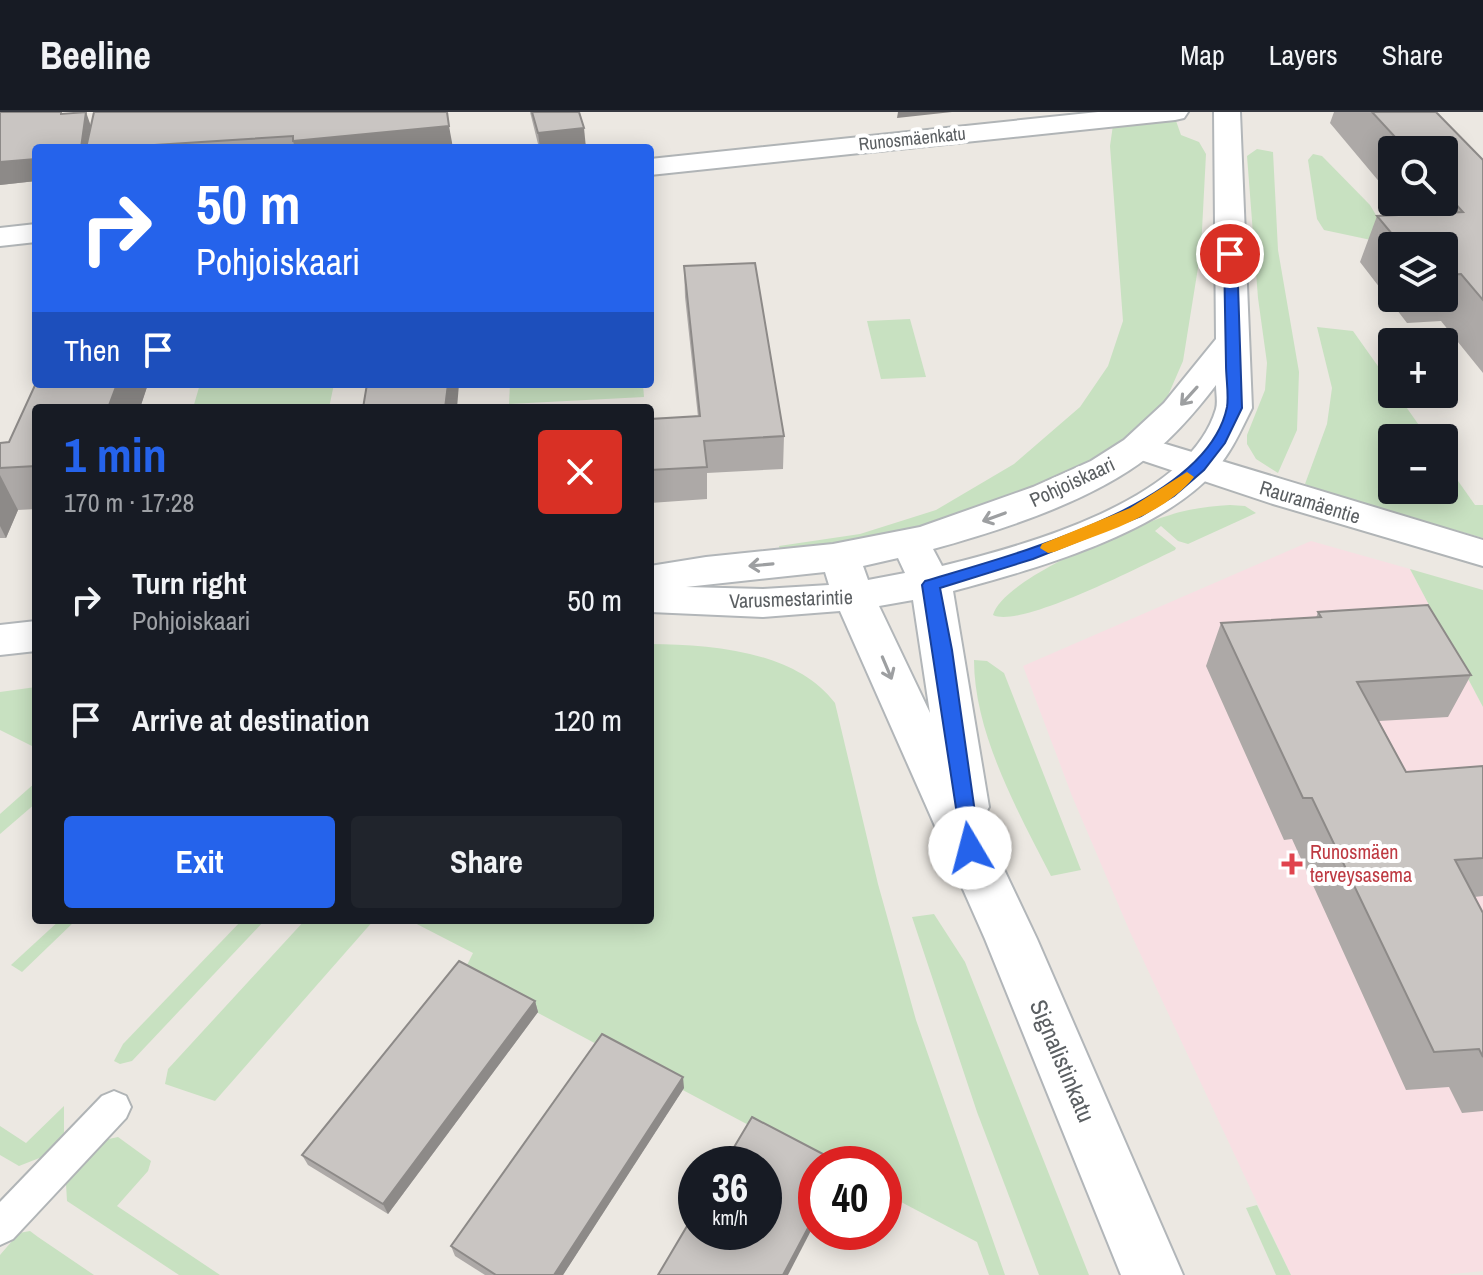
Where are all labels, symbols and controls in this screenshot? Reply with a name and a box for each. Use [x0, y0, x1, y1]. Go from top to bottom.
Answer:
text: Beeline [40, 30, 151, 81]
text: Map [1180, 36, 1225, 74]
text: Layers [1269, 36, 1338, 74]
text: Share [1382, 36, 1443, 74]
street label: Runosmäenkatu [857, 120, 967, 157]
map controls [1378, 136, 1458, 504]
button: search [1378, 136, 1458, 216]
text: 50 m [196, 166, 301, 241]
icon: right [64, 176, 168, 280]
pin [1196, 220, 1264, 288]
icon: arrive [1208, 232, 1252, 276]
button: layers [1378, 232, 1458, 312]
text: Pohjoiskaari [196, 238, 360, 286]
icon: arrive [136, 328, 180, 372]
button: + [1378, 328, 1458, 408]
text: Then [64, 330, 120, 370]
one-way arrow [1180, 385, 1198, 405]
text: 1 min [64, 422, 167, 487]
button: − [1378, 424, 1458, 504]
button: close [538, 430, 622, 514]
street label: Pohjoiskaari [1025, 450, 1119, 513]
street label: Rauramäentie [1257, 473, 1364, 530]
text: 170 m · 17:28 [64, 485, 194, 520]
one-way arrow [982, 511, 1007, 526]
one-way arrow [748, 558, 775, 573]
text: Turn right [132, 563, 246, 603]
icon: right [64, 578, 108, 622]
text: 50 m [567, 580, 622, 620]
street label: Varusmestarintie [729, 583, 853, 614]
text: Pohjoiskaari [132, 603, 251, 638]
one-way arrow [880, 656, 895, 680]
icon: arrive [64, 698, 108, 742]
text: Arrive at destination [132, 700, 370, 740]
text: 120 m [554, 700, 622, 740]
position arrow [928, 806, 1012, 890]
button: Exit [64, 816, 335, 908]
button: Share [351, 816, 622, 908]
place label: Runosmäen terveysasema [1310, 838, 1412, 888]
marker: Runosmäen terveysasema [1281, 853, 1303, 875]
street label: Signalistinkatu [1023, 994, 1103, 1127]
speed limit sign: 40 [798, 1146, 902, 1250]
text: 36 [712, 1161, 748, 1214]
text: km/h [712, 1204, 748, 1231]

